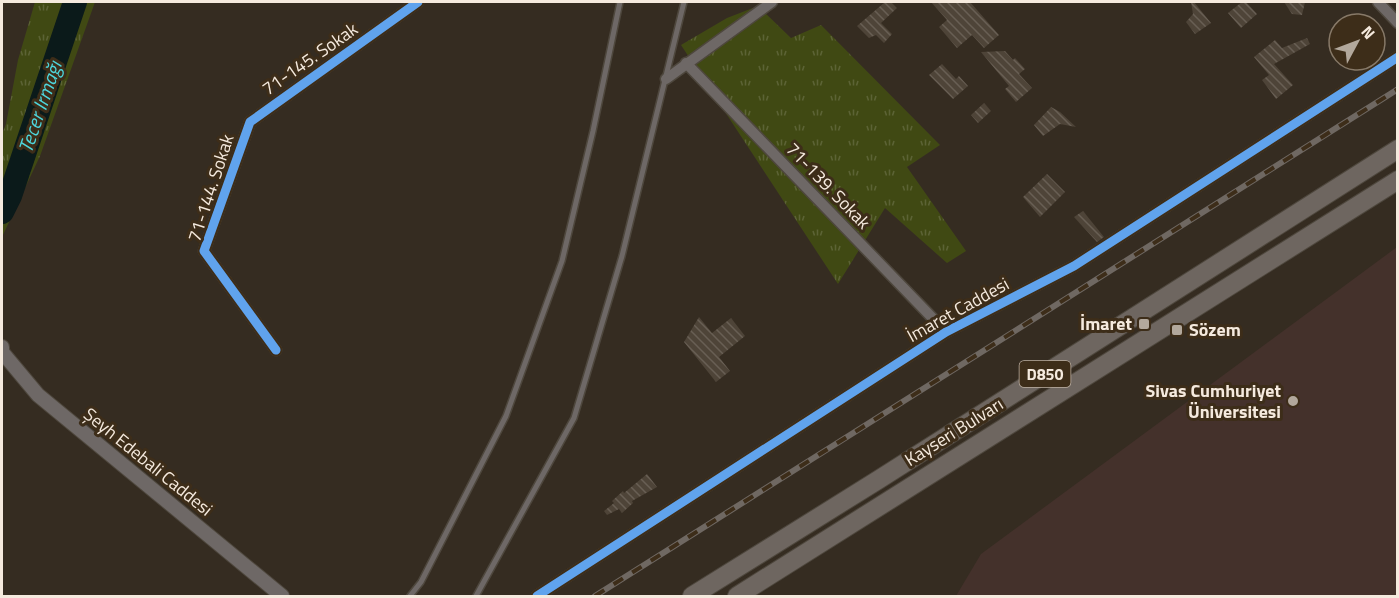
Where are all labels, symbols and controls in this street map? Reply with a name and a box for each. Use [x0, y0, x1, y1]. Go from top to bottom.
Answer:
north arrow [1327, 12, 1387, 72]
street label: 71-145. Sokak [256, 15, 363, 102]
text: N [1356, 20, 1381, 44]
water label: Tecer Irmağı [9, 55, 70, 157]
street label: 71-144. Sokak [180, 130, 241, 245]
street label: 71-139. Sokak [780, 136, 877, 235]
street label: İmaret Caddesi [902, 270, 1014, 349]
place label: İmaret [1080, 310, 1132, 337]
place label: Sözem [1189, 316, 1241, 343]
marker: İmaret [1137, 317, 1151, 331]
marker: Sözem [1170, 323, 1184, 337]
road number: D850 [1020, 361, 1070, 387]
place label: Sivas Cumhuriyet Üniversitesi [1145, 377, 1281, 425]
street label: Kayseri Bulvarı [899, 390, 1008, 473]
marker: Sivas Cumhuriyet Üniversitesi [1286, 394, 1300, 408]
street label: Şeyh Edebali Caddesi [78, 401, 219, 522]

